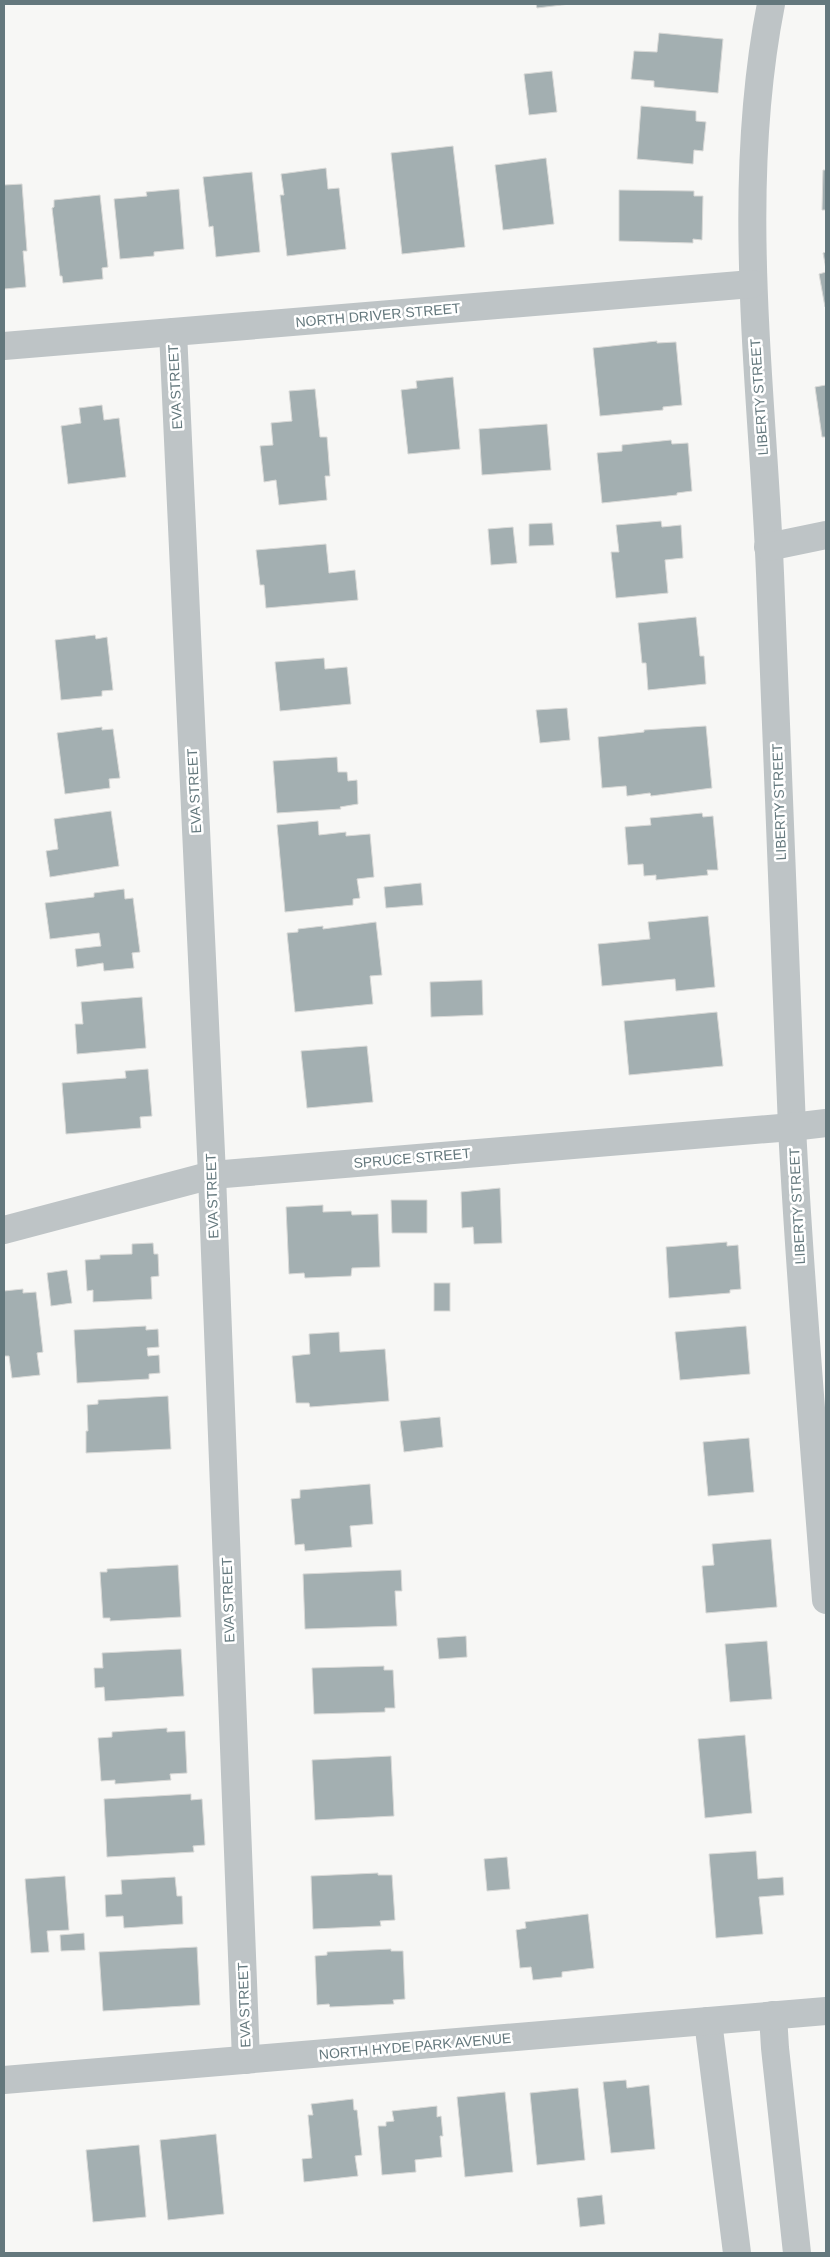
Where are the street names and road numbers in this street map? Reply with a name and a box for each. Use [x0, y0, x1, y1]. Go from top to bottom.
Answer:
street label: NORTH DRIVER STREET [295, 300, 462, 330]
street label: LIBERTY STREET [747, 338, 771, 456]
street label: EVA STREET [165, 344, 185, 430]
street label: LIBERTY STREET [769, 743, 789, 861]
street label: EVA STREET [184, 748, 204, 834]
street label: SPRUCE STREET [353, 1145, 472, 1171]
street label: LIBERTY STREET [786, 1147, 808, 1265]
street label: EVA STREET [203, 1153, 221, 1239]
street label: EVA STREET [219, 1557, 237, 1643]
street label: EVA STREET [235, 1962, 253, 2048]
street label: NORTH HYDE PARK AVENUE [318, 2030, 512, 2062]

